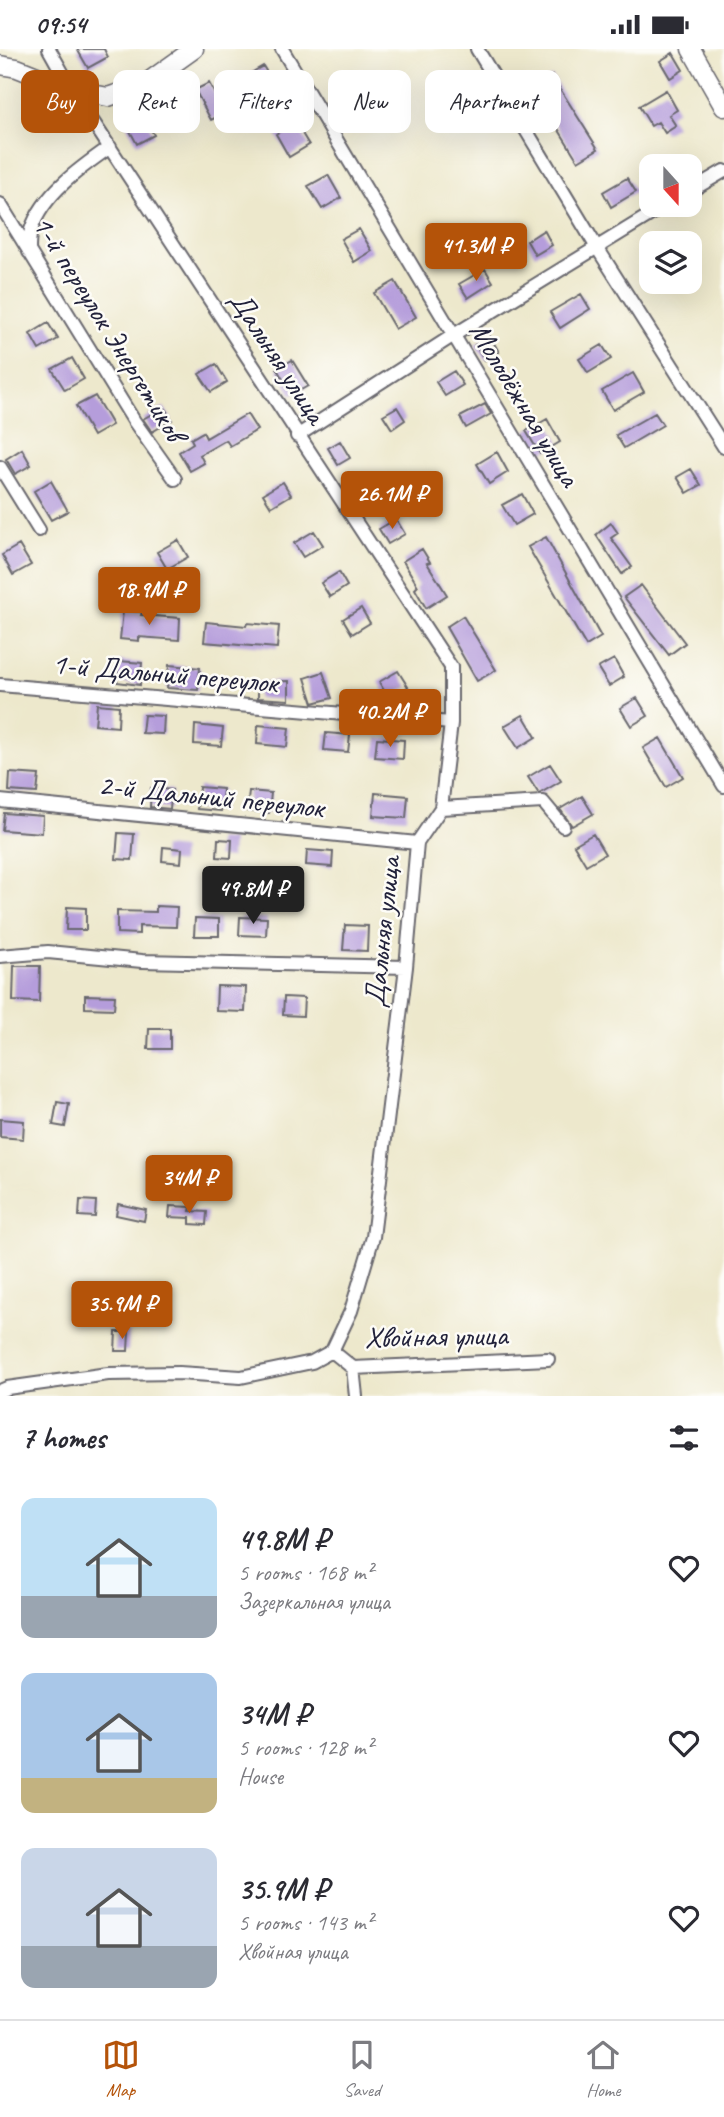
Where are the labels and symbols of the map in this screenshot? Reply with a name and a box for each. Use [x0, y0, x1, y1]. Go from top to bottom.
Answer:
north arrow [639, 154, 702, 217]
street label: 1-й переулок Энергетиков [24, 208, 198, 454]
pin: 41.3M ₽ [411, 223, 541, 283]
street label: Дальняя улица [221, 283, 337, 433]
street label: Молодёжная улица [461, 315, 590, 495]
pin: 26.1M ₽ [327, 471, 457, 531]
pin: 18.9M ₽ [84, 567, 214, 627]
street label: 1-й Дальний переулок [51, 644, 282, 702]
pin: 40.2M ₽ [325, 689, 455, 749]
street label: 2-й Дальний переулок [97, 765, 328, 827]
street label: Дальняя улица [355, 852, 409, 1009]
pin: 49.8M ₽ [188, 867, 318, 926]
pin: 34M ₽ [140, 1155, 238, 1215]
pin: 35.9M ₽ [57, 1281, 187, 1341]
street label: Хвойная улица [364, 1316, 510, 1356]

